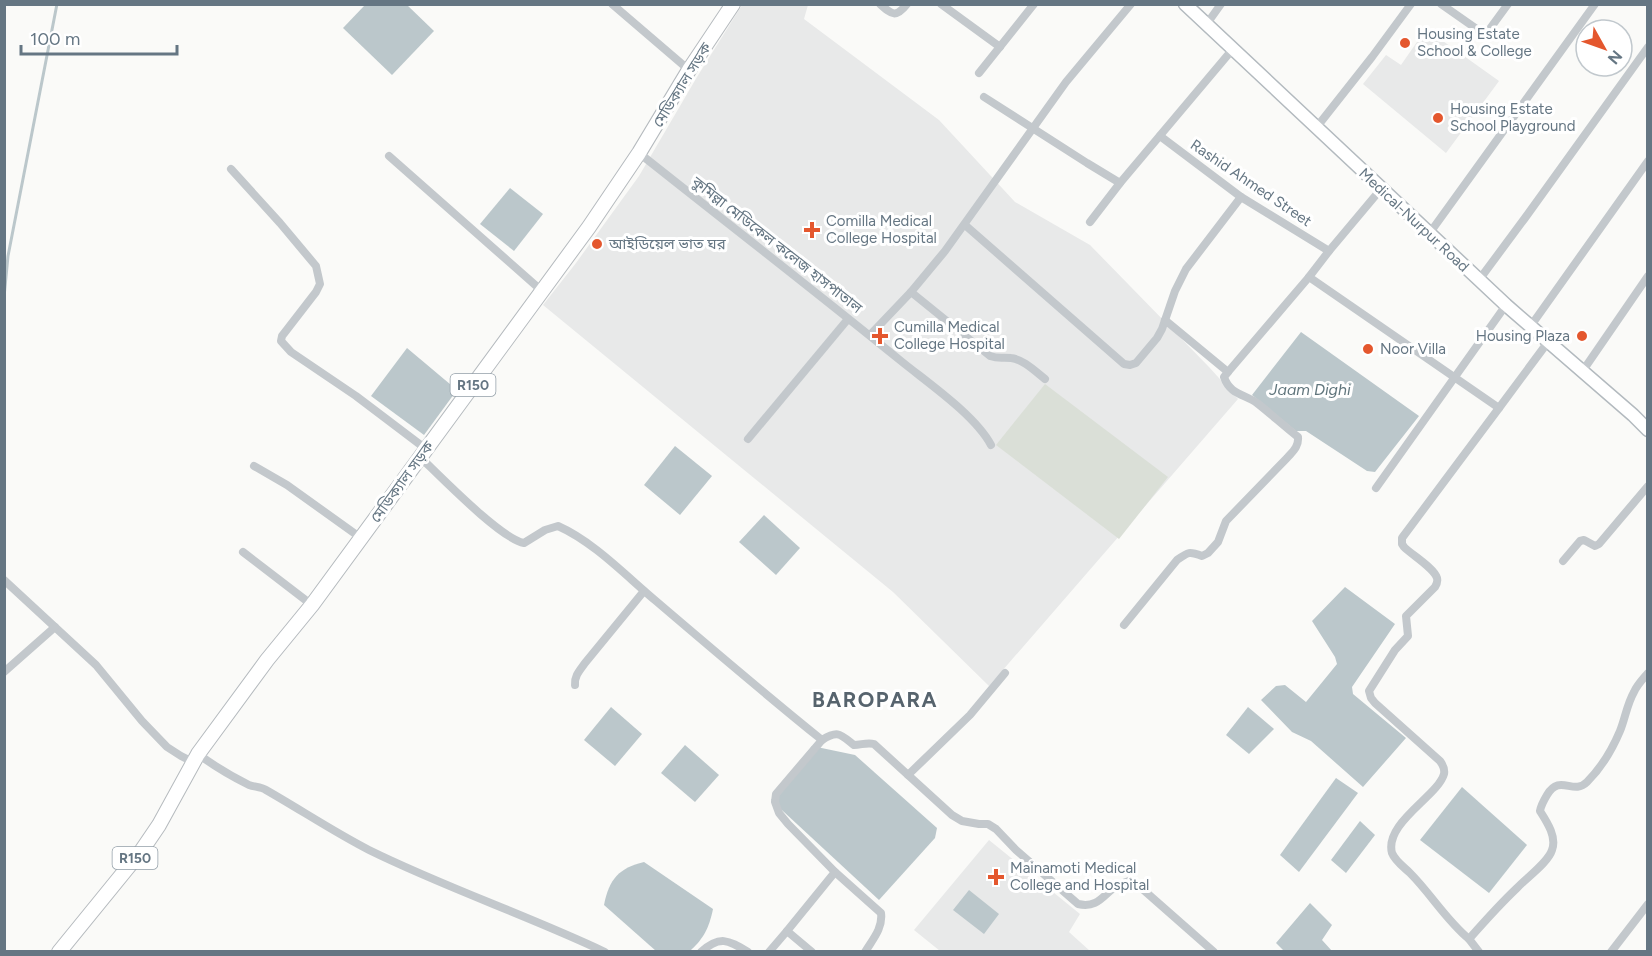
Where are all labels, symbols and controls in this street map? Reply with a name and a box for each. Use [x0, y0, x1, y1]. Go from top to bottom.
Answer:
scale bar [21, 18, 177, 56]
north arrow [1574, 18, 1634, 78]
place label: Housing Estate School & College [1417, 25, 1532, 60]
text: 100 m [30, 28, 80, 50]
marker: Housing Estate School & College [1398, 36, 1412, 50]
street label: মেডিক্যাল সড়ক [649, 39, 716, 131]
text: N [1604, 46, 1626, 68]
place label: Housing Estate School Playground [1450, 100, 1575, 135]
marker: Housing Estate School Playground [1431, 111, 1445, 125]
street label: Rashid Ahmed Street [1187, 136, 1315, 230]
street label: Medical-Nurpur Road [1355, 164, 1473, 276]
street label: কুমিল্লা মেডিকেল কলেজ হাসপাতাল [687, 172, 867, 318]
place label: Comilla Medical College Hospital [826, 212, 937, 247]
marker: Comilla Medical College Hospital [803, 221, 821, 239]
place label: আইডিয়েল ভাত ঘর [608, 235, 727, 253]
marker: আইডিয়েল ভাত ঘর [590, 237, 604, 251]
place label: Cumilla Medical College Hospital [894, 318, 1005, 353]
marker: Cumilla Medical College Hospital [871, 327, 889, 345]
place label: Housing Plaza [1476, 327, 1570, 345]
marker: Housing Plaza [1575, 329, 1589, 343]
place label: Noor Villa [1380, 340, 1446, 358]
marker: Noor Villa [1361, 342, 1375, 356]
road number: R150 [450, 374, 496, 396]
water label: Jaam Dighi [1268, 380, 1351, 399]
street label: মেডিক্যাল সড়ক [366, 437, 438, 526]
district label: BAROPARA [812, 687, 938, 712]
road number: R150 [112, 847, 158, 869]
place label: Mainamoti Medical College and Hospital [1010, 859, 1149, 894]
marker: Mainamoti Medical College and Hospital [987, 868, 1005, 886]

